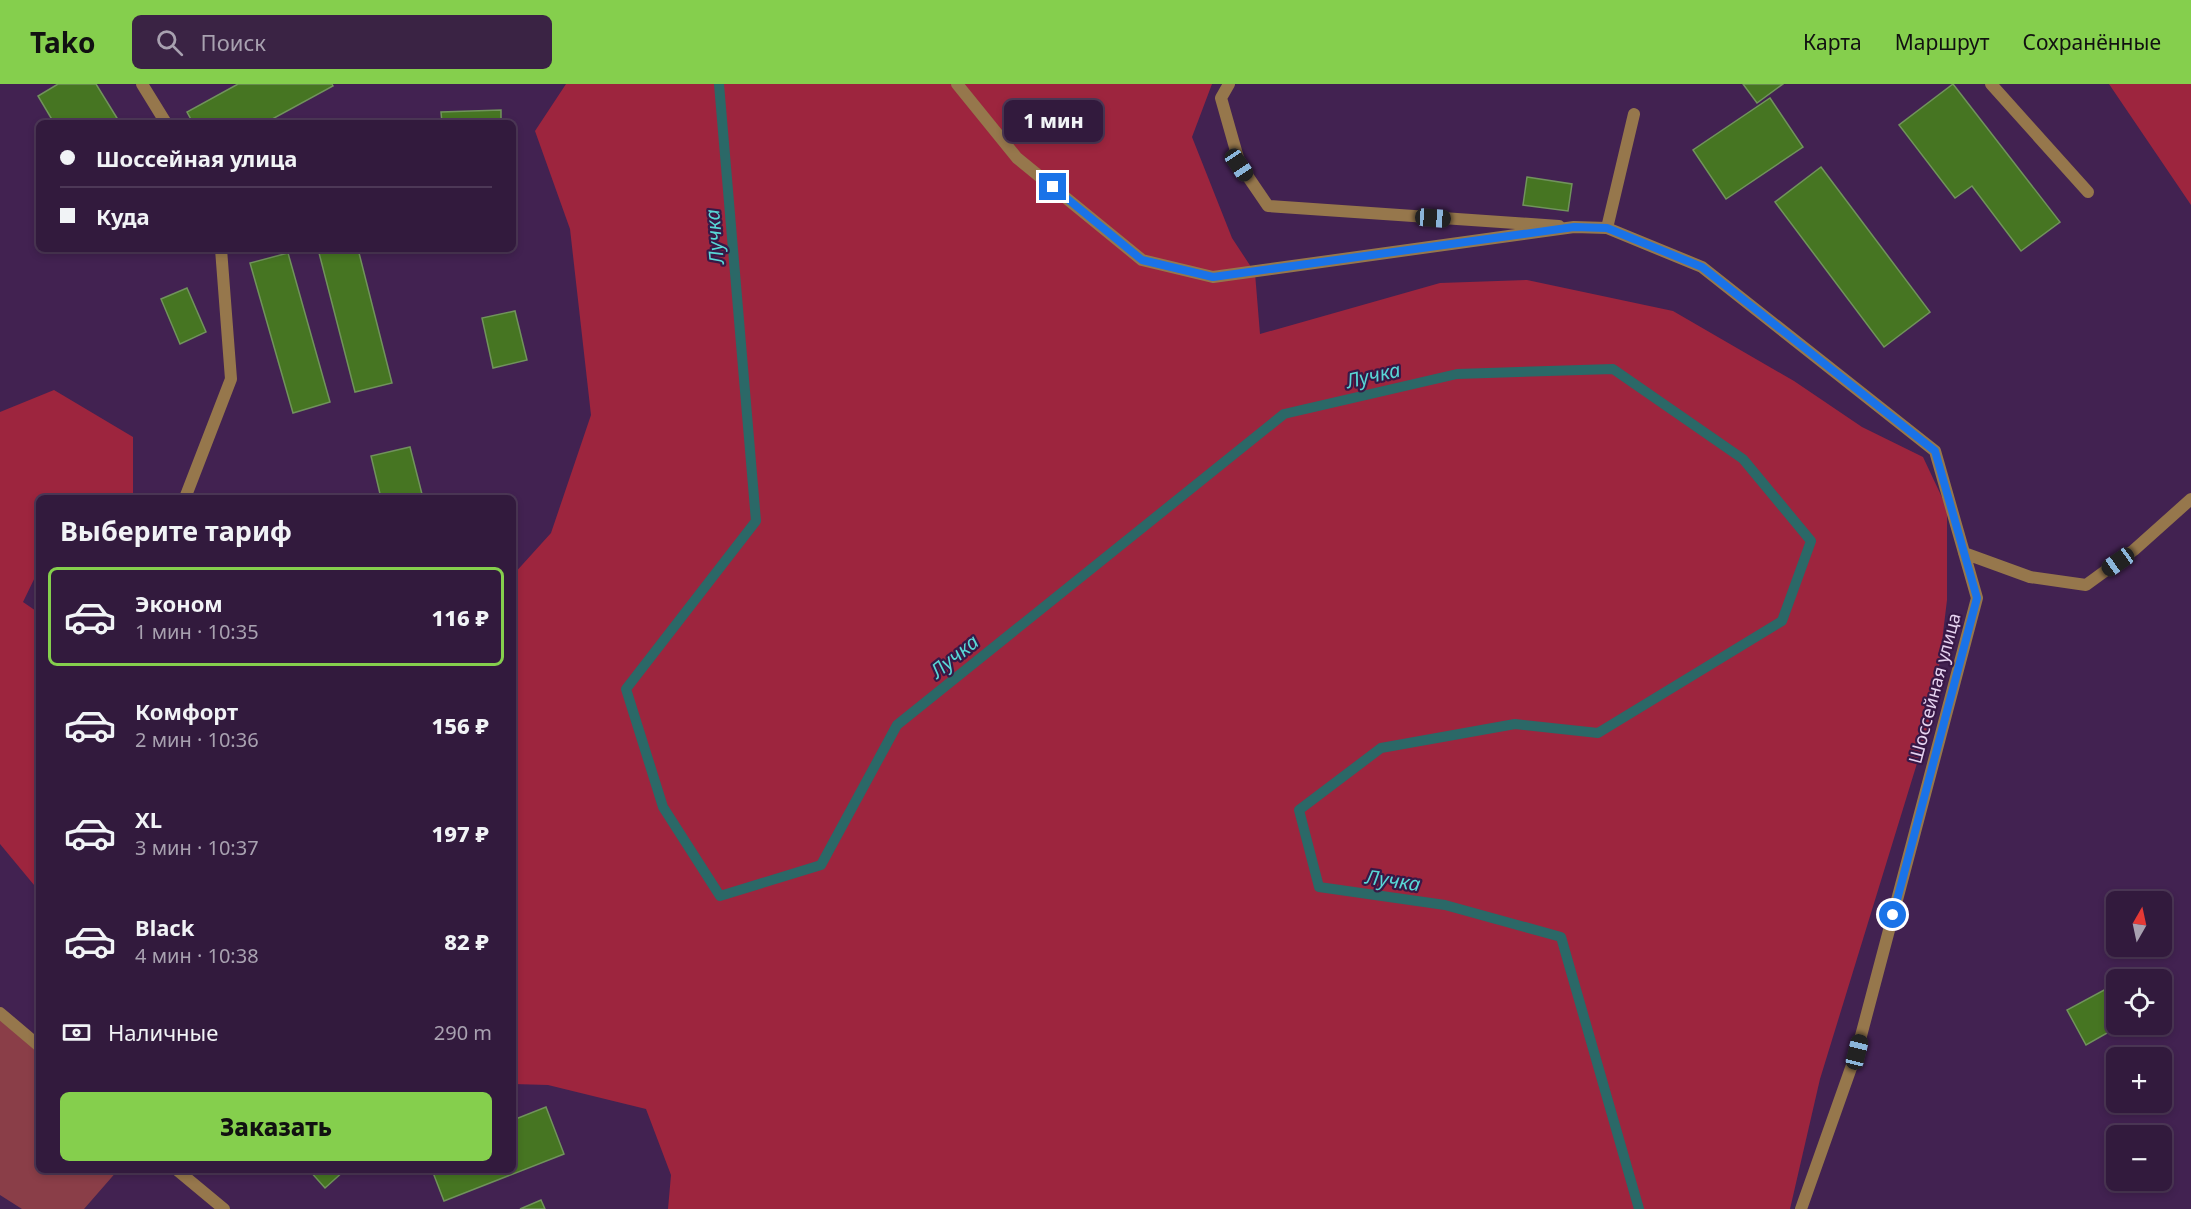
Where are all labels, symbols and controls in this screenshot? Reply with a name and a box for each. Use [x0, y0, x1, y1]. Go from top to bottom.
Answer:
search box [132, 15, 552, 69]
text: Tako [30, 23, 96, 61]
icon: search [153, 26, 186, 59]
text: Поиск [201, 27, 266, 57]
text: Карта [1803, 28, 1862, 56]
text: Маршрут [1895, 28, 1990, 56]
text: Сохранённые [2023, 28, 2161, 56]
callout: 1 мин [1004, 100, 1102, 142]
text: 1 мин [1023, 107, 1084, 134]
text: Шоссейная улица [96, 143, 297, 173]
car [1221, 145, 1257, 185]
route end [1039, 173, 1066, 200]
text: Куда [96, 201, 150, 231]
water label: Лучка [698, 208, 730, 267]
car [1414, 208, 1452, 228]
water label: Лучка [1342, 356, 1403, 395]
text: Выберите тариф [60, 512, 292, 549]
car [2098, 544, 2138, 580]
text: Эконом [135, 588, 223, 618]
icon: car [63, 590, 117, 644]
text: 116 ₽ [432, 602, 489, 632]
street label: Шоссейная улица [1902, 610, 1966, 766]
text: 1 мин · 10:35 [135, 618, 259, 645]
water label: Лучка [923, 628, 984, 685]
text: Комфорт [135, 696, 238, 726]
icon: car [63, 698, 117, 752]
text: 156 ₽ [432, 710, 489, 740]
text: 2 мин · 10:36 [135, 726, 259, 753]
text: XL [135, 804, 162, 834]
icon: car [63, 806, 117, 860]
text: 197 ₽ [432, 818, 489, 848]
text: 3 мин · 10:37 [135, 834, 259, 861]
water label: Лучка [1363, 863, 1422, 897]
north arrow [2106, 891, 2172, 957]
map controls [2106, 891, 2172, 1191]
route start [1879, 901, 1906, 928]
text: Black [135, 912, 194, 942]
icon: car [63, 914, 117, 968]
text: 82 ₽ [444, 926, 489, 956]
text: 4 мин · 10:38 [135, 942, 259, 969]
button: locate [2106, 969, 2172, 1035]
icon: cash [60, 1016, 93, 1049]
text: Наличные [108, 1017, 218, 1047]
text: 290 m [434, 1019, 492, 1046]
car [1844, 1032, 1870, 1072]
button: + [2106, 1047, 2172, 1113]
button: Заказать [60, 1092, 492, 1161]
button: − [2106, 1125, 2172, 1191]

